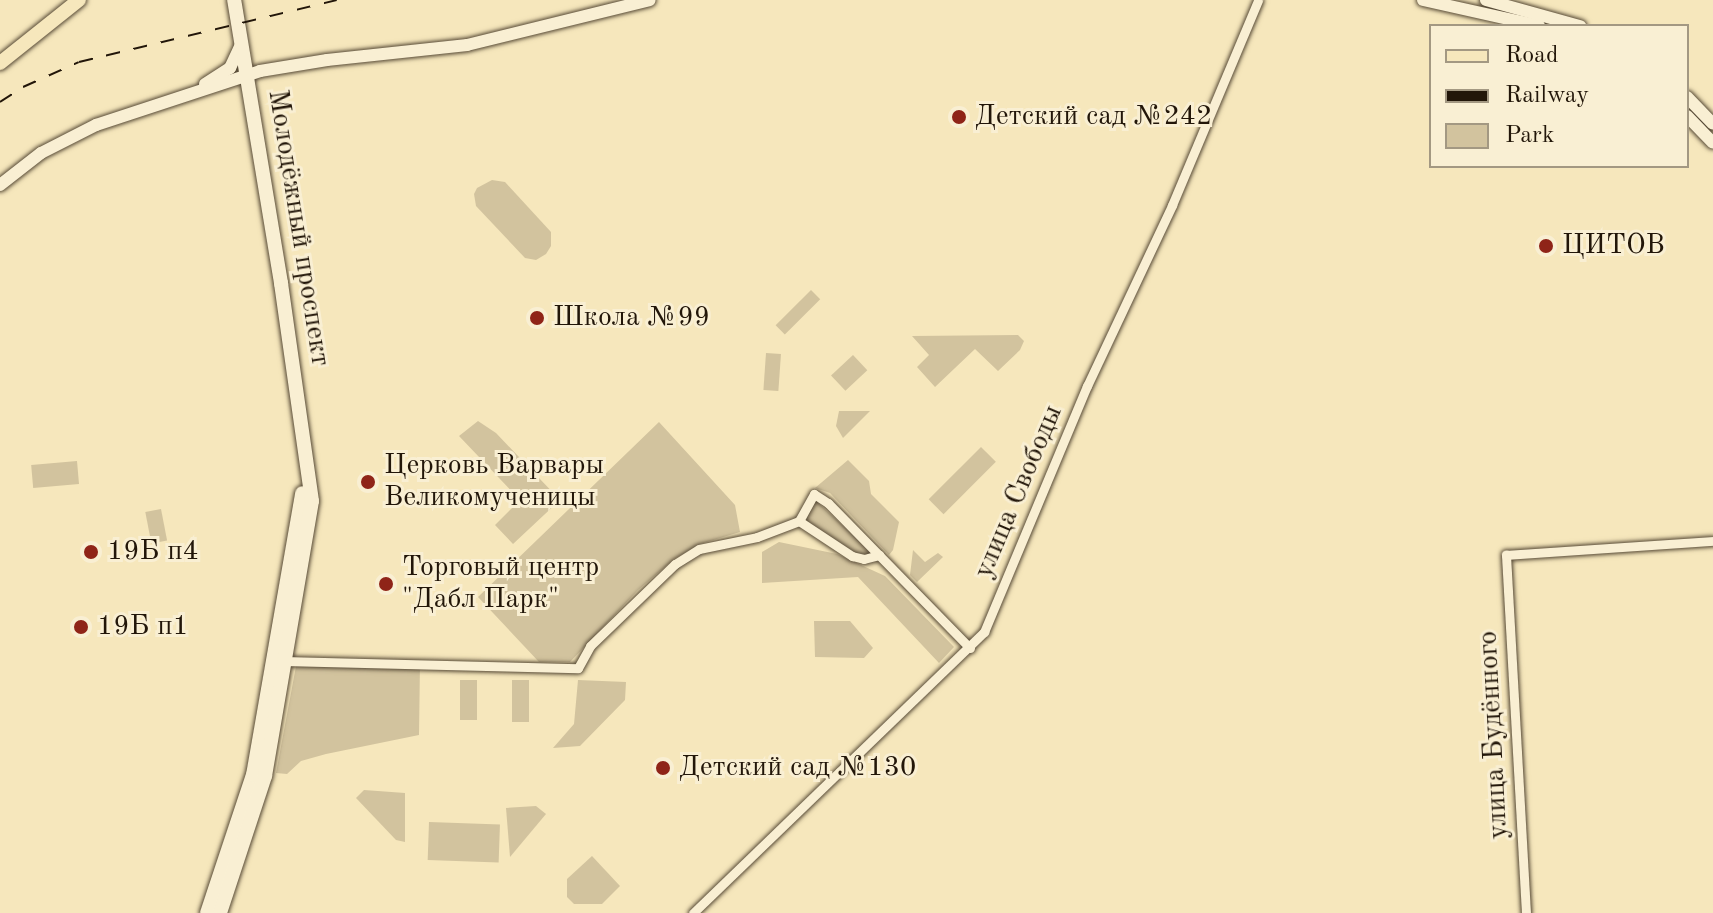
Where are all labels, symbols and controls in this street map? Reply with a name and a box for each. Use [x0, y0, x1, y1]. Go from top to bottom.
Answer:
legend [1429, 24, 1689, 168]
text: Road [1505, 44, 1558, 68]
text: Railway [1505, 84, 1589, 108]
street label: Молодёжный проспект [260, 87, 336, 369]
place label: Детский сад №242 [975, 100, 1212, 134]
marker: Детский сад №242 [950, 108, 968, 126]
text: Park [1505, 124, 1554, 148]
place label: ЦИТОВ [1562, 229, 1665, 263]
marker: ЦИТОВ [1537, 237, 1555, 255]
place label: Школа №99 [553, 301, 710, 335]
marker: Школа №99 [528, 309, 546, 327]
street label: улица Свободы [967, 400, 1071, 584]
place label: Церковь Варвары Великомученицы [384, 449, 604, 515]
marker: Церковь Варвары Великомученицы [359, 473, 377, 491]
place label: 19Б п4 [107, 535, 199, 569]
marker: 19Б п4 [82, 543, 100, 561]
place label: Торговый центр "Дабл Парк" [402, 551, 599, 617]
marker: Торговый центр "Дабл Парк" [377, 575, 395, 593]
place label: 19Б п1 [97, 610, 189, 644]
marker: 19Б п1 [72, 618, 90, 636]
street label: улица Будённого [1472, 630, 1516, 840]
place label: Детский сад №130 [679, 751, 916, 785]
marker: Детский сад №130 [654, 759, 672, 777]

